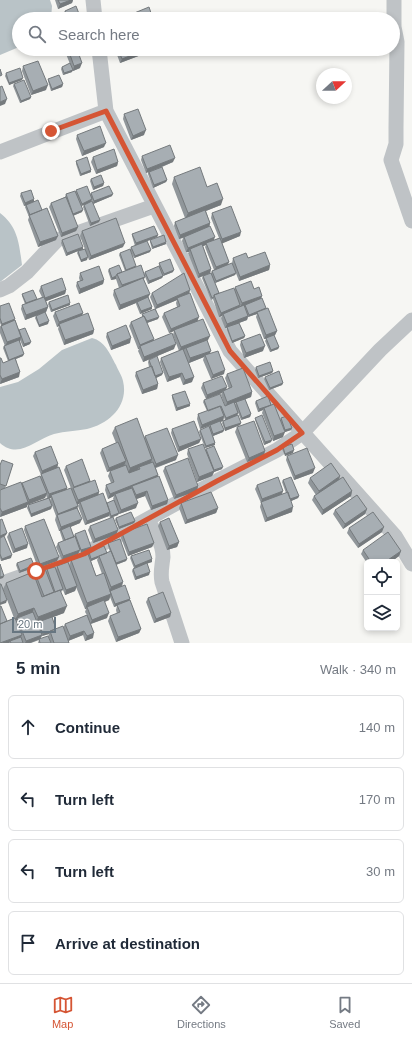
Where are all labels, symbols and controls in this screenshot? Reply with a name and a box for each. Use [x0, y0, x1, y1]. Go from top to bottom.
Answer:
search box [12, 12, 400, 56]
icon: search [26, 23, 48, 45]
text: Search here [58, 26, 140, 43]
north arrow [316, 68, 352, 104]
route end [42, 122, 60, 140]
map controls [364, 559, 400, 631]
button: locate [364, 559, 400, 595]
route start [27, 562, 45, 580]
button: layers [364, 595, 400, 631]
scale bar [12, 615, 56, 634]
text: 20 m [18, 618, 42, 630]
text: 5 min [16, 659, 60, 678]
text: Walk · 340 m [320, 662, 396, 677]
icon: ahead [17, 716, 39, 738]
text: Continue [55, 719, 120, 736]
text: 140 m [359, 720, 395, 735]
icon: left [17, 788, 39, 810]
text: Turn left [55, 791, 114, 808]
text: 170 m [359, 792, 395, 807]
icon: left [17, 860, 39, 882]
text: Turn left [55, 863, 114, 880]
text: 30 m [366, 864, 395, 879]
icon: arrive [17, 932, 39, 954]
text: Arrive at destination [55, 935, 200, 952]
tab: Map [52, 994, 74, 1030]
tab: Directions [177, 994, 226, 1030]
tab: Saved [329, 994, 360, 1030]

